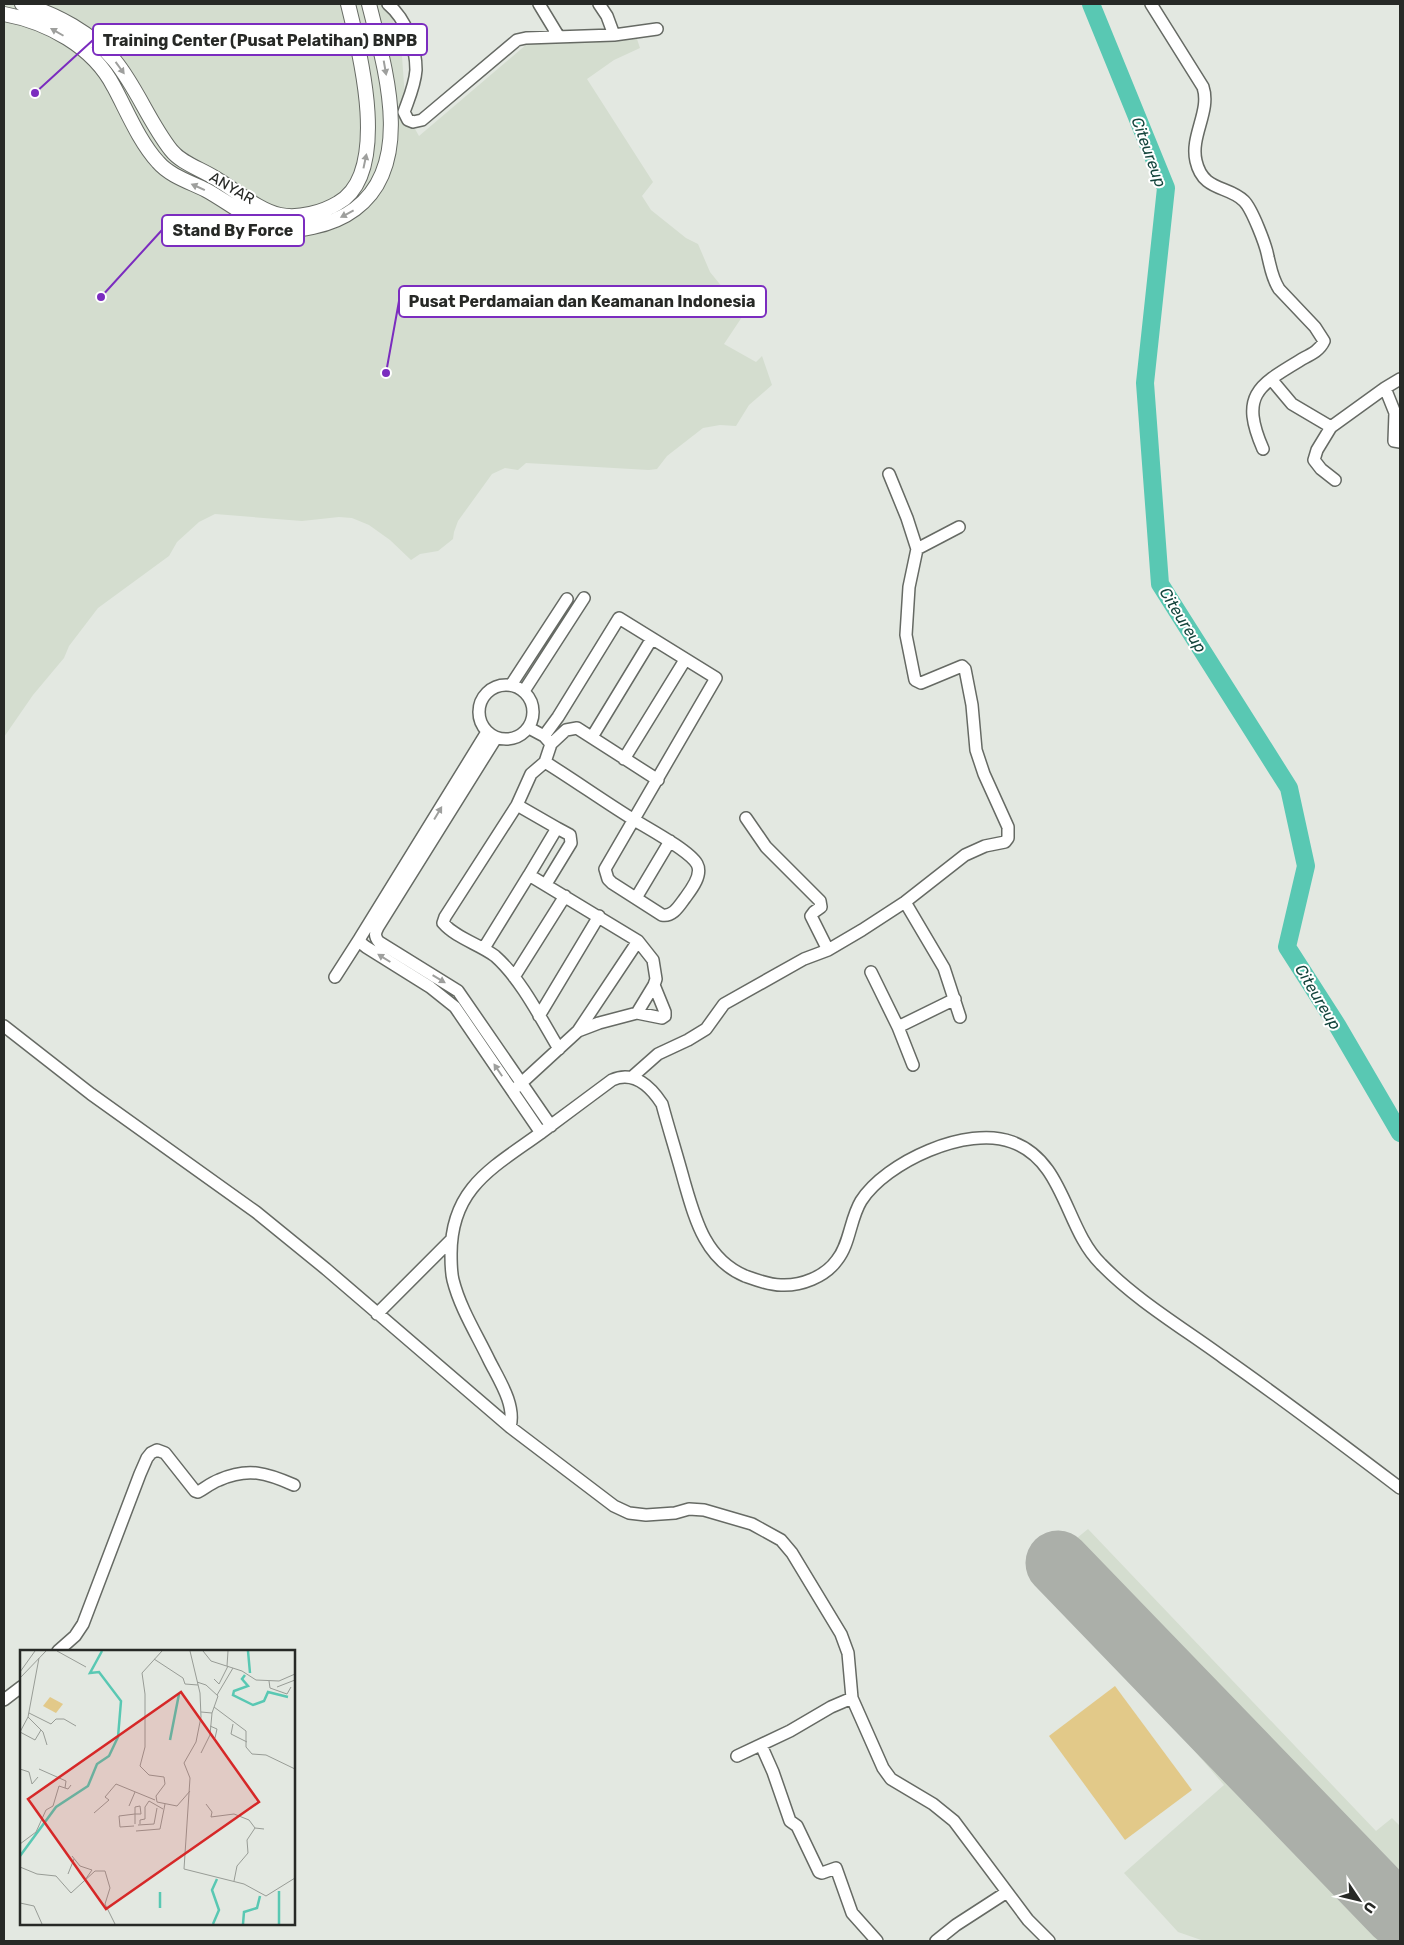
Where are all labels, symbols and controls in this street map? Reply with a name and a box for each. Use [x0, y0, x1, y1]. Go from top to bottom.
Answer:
callout: Training Center (Pusat Pelatihan) BNPB [93, 24, 427, 55]
one-way arrow [49, 28, 64, 36]
text: Training Center (Pusat Pelatihan) BNPB [103, 31, 417, 50]
one-way arrow [382, 60, 390, 76]
one-way arrow [115, 61, 125, 75]
water label: Citeureup [1128, 114, 1170, 190]
one-way arrow [362, 152, 370, 168]
street label: ANYAR [206, 168, 258, 208]
one-way arrow [191, 182, 205, 190]
one-way arrow [339, 210, 354, 218]
callout: Stand By Force [162, 215, 304, 246]
text: Stand By Force [173, 221, 293, 240]
callout: Pusat Perdamaian dan Keamanan Indonesia [399, 286, 766, 317]
text: Pusat Perdamaian dan Keamanan Indonesia [409, 292, 755, 311]
water label: Citeureup [1156, 584, 1210, 656]
one-way arrow [433, 806, 443, 819]
one-way arrow [377, 954, 390, 963]
water label: Citeureup [1291, 961, 1345, 1033]
one-way arrow [433, 975, 446, 984]
one-way arrow [493, 1063, 503, 1076]
inset map [20, 1650, 295, 1925]
north arrow [1334, 1875, 1384, 1925]
text: U [1359, 1898, 1379, 1916]

